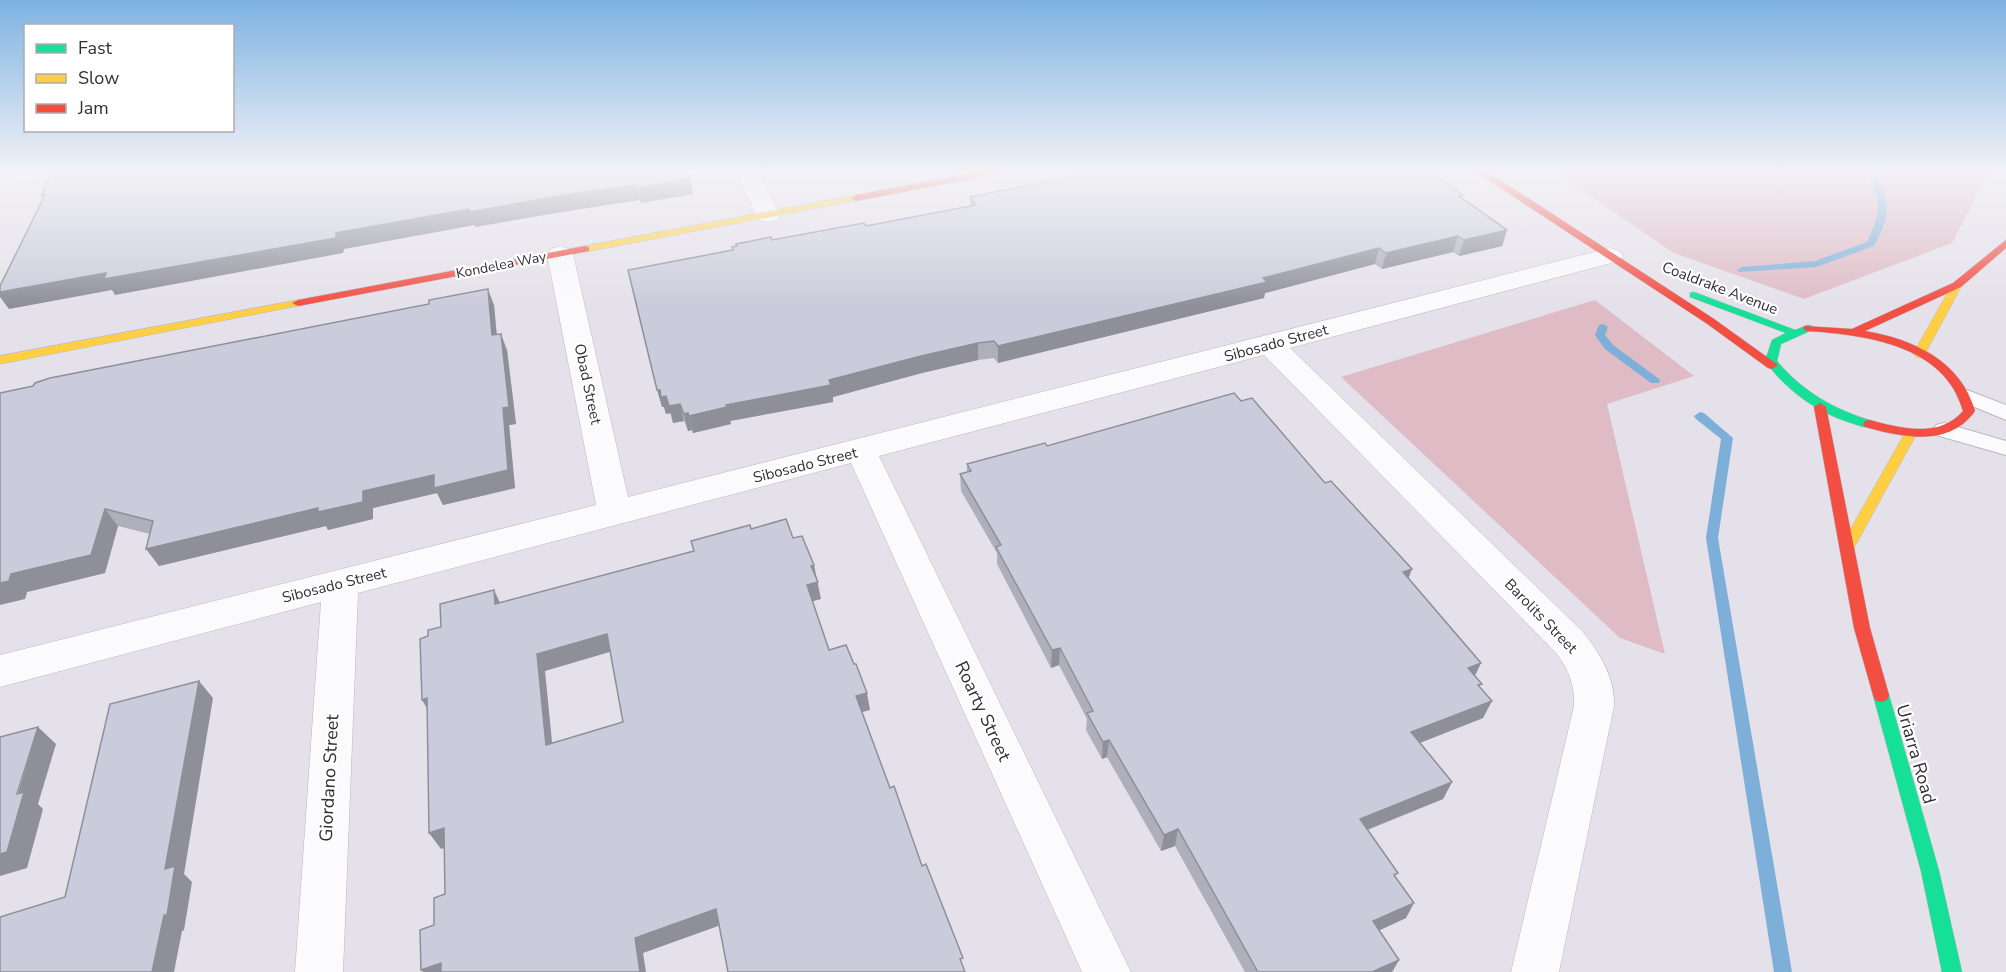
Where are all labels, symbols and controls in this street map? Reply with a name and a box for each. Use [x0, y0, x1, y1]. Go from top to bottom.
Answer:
legend [24, 24, 234, 132]
text: Fast [78, 36, 113, 60]
text: Slow [78, 66, 119, 90]
text: Jam [77, 96, 109, 120]
street label: Kondelea Way [454, 247, 549, 283]
street label: Coaldrake Avenue [1659, 257, 1781, 319]
street label: Sibosado Street [1222, 319, 1331, 366]
street label: Obad Street [570, 342, 606, 427]
street label: Sibosado Street [751, 442, 860, 488]
street label: Sibosado Street [280, 562, 389, 608]
street label: Barolits Street [1500, 574, 1582, 658]
street label: Roarty Street [949, 657, 1017, 766]
street label: Uriarra Road [1890, 702, 1942, 806]
street label: Giordano Street [314, 713, 344, 842]

